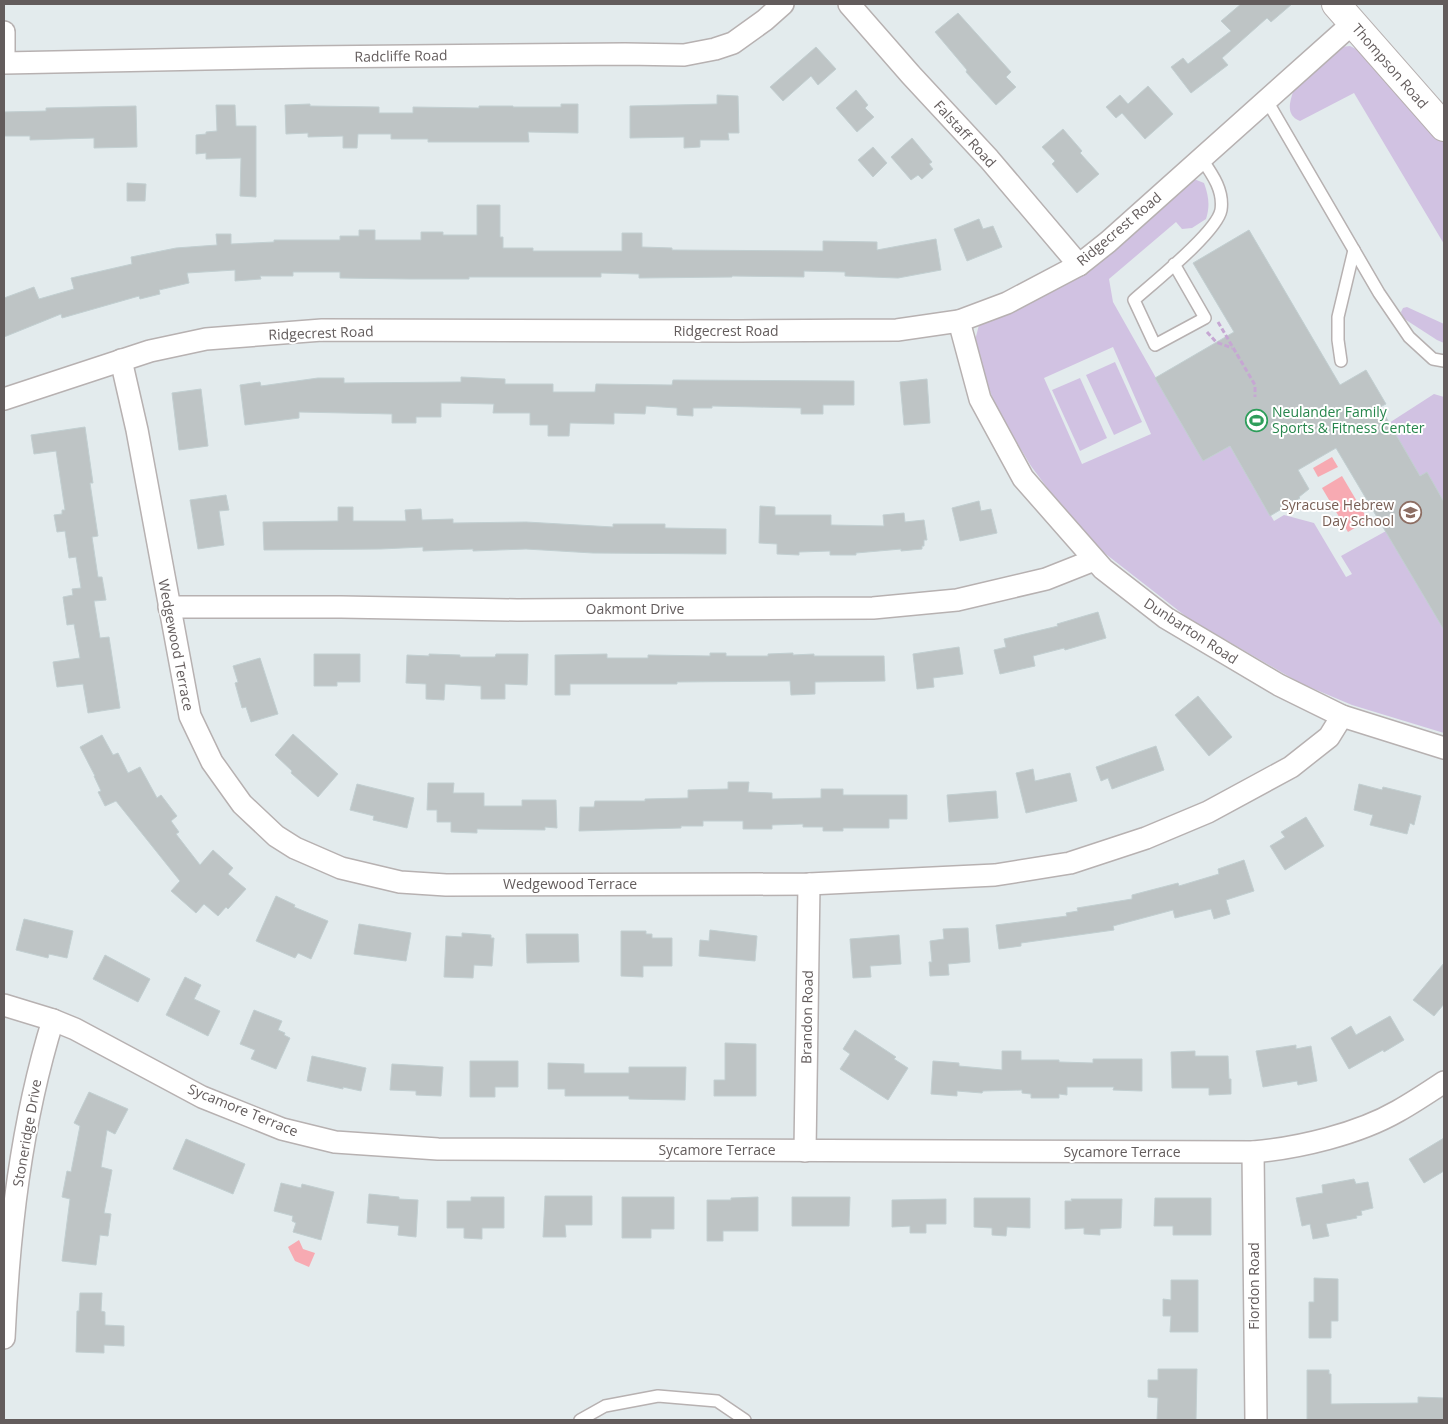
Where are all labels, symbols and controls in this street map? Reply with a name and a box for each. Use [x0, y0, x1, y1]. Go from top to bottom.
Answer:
street label: Thompson Road [1348, 19, 1433, 112]
street label: Radcliffe Road [354, 45, 448, 66]
street label: Falstaff Road [930, 96, 1001, 171]
street label: Ridgecrest Road [1072, 188, 1165, 270]
street label: Ridgecrest Road [268, 321, 374, 344]
street label: Ridgecrest Road [673, 321, 779, 340]
place label: Neulander Family Sports & Fitness Center [1272, 402, 1425, 437]
sports icon: Neulander Family Sports & Fitness Center [1244, 408, 1268, 432]
place label: Syracuse Hebrew Day School [1281, 495, 1394, 530]
school or university icon: Syracuse Hebrew Day School [1398, 501, 1422, 525]
street label: Wedgewood Terrace [154, 577, 199, 713]
street label: Dunbarton Road [1141, 593, 1242, 668]
street label: Oakmont Drive [586, 599, 685, 618]
street label: Wedgewood Terrace [503, 874, 637, 893]
street label: Brandon Road [796, 970, 817, 1064]
street label: Stoneridge Drive [8, 1078, 45, 1188]
street label: Sycamore Terrace [185, 1079, 301, 1140]
street label: Sycamore Terrace [658, 1140, 776, 1159]
street label: Sycamore Terrace [1063, 1142, 1181, 1161]
street label: Fiordon Road [1244, 1242, 1263, 1330]

